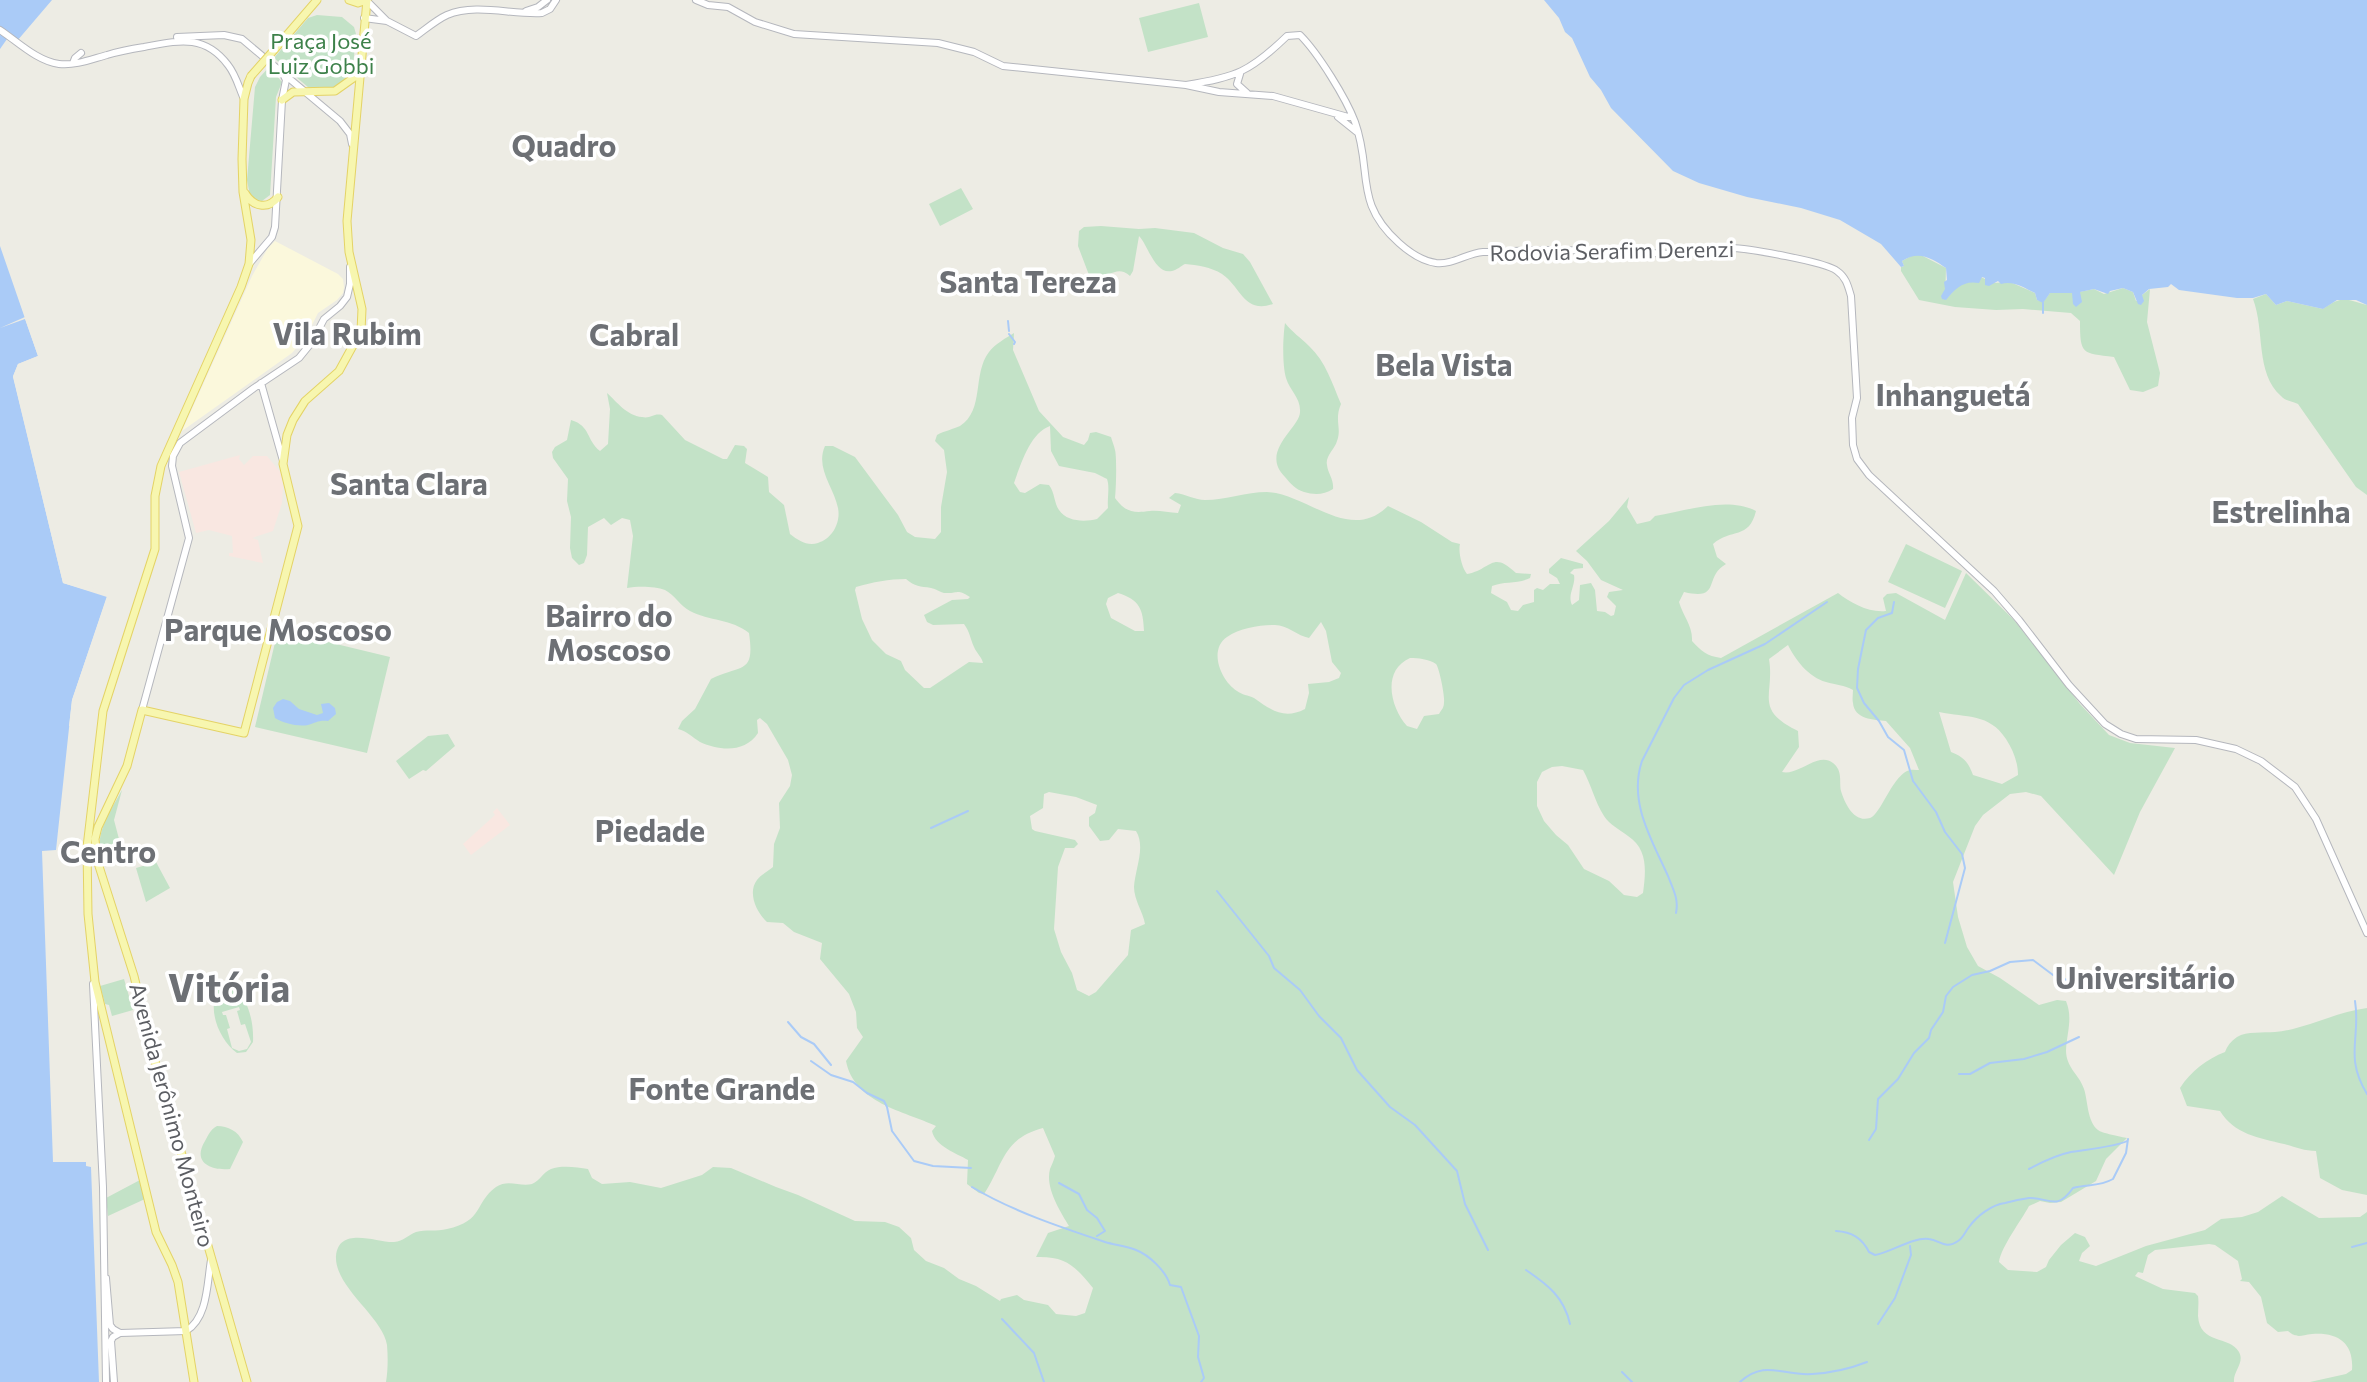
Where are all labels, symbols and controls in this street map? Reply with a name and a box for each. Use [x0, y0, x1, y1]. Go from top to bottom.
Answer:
park label: Praça José Luiz Gobbi [268, 27, 374, 79]
district label: Quadro [512, 126, 616, 163]
street label: Rodovia Serafim Derenzi [1489, 235, 1735, 266]
district label: Santa Tereza [939, 262, 1117, 299]
district label: Vila Rubim [272, 314, 422, 351]
district label: Cabral [589, 315, 679, 352]
district label: Bela Vista [1375, 345, 1513, 382]
district label: Inhanguetá [1876, 375, 2030, 412]
district label: Santa Clara [330, 464, 488, 501]
district label: Estrelinha [2212, 492, 2351, 529]
district label: Bairro do Moscoso [545, 596, 673, 667]
district label: Parque Moscoso [164, 610, 392, 647]
district label: Piedade [595, 811, 705, 848]
district label: Centro [60, 832, 156, 869]
district label: Universitário [2055, 958, 2235, 995]
district label: Vitória [168, 963, 290, 1010]
street label: Avenida Jerônimo Monteiro [124, 980, 221, 1250]
district label: Fonte Grande [629, 1069, 815, 1106]

